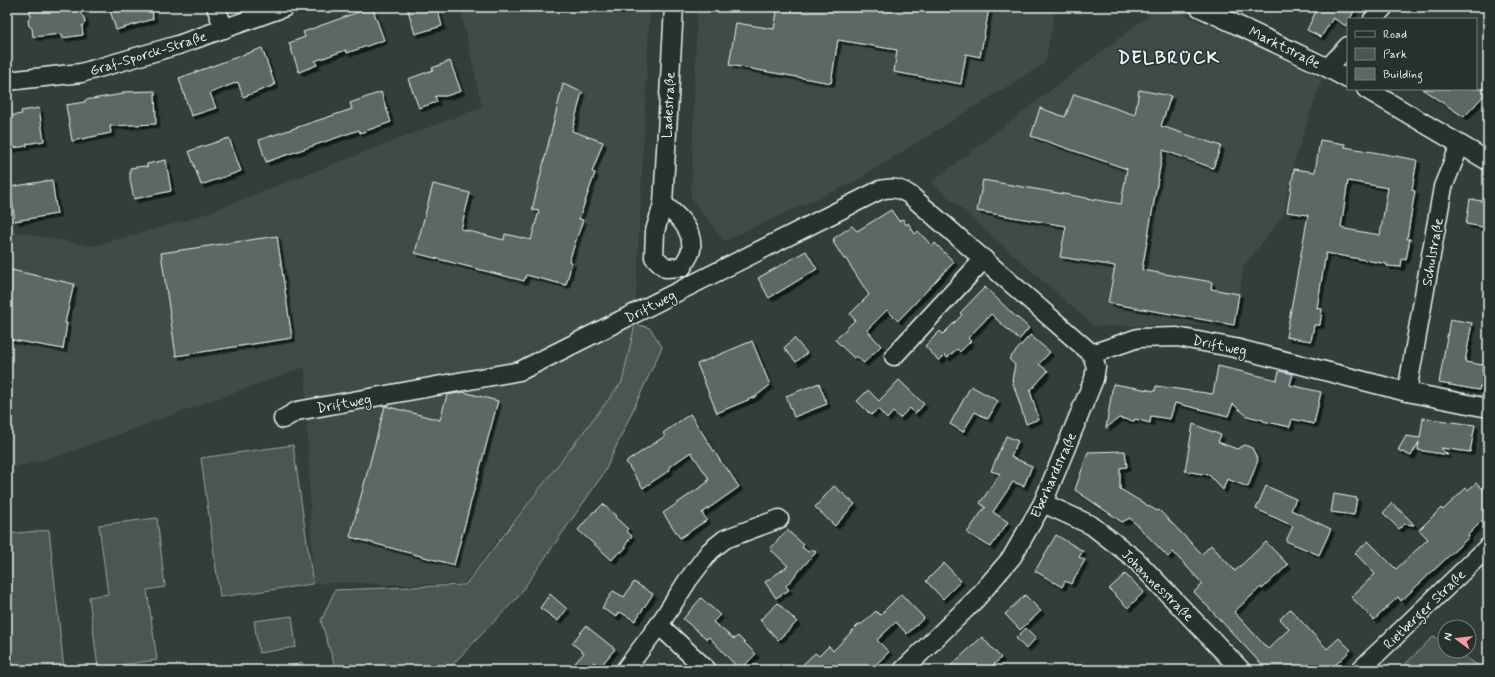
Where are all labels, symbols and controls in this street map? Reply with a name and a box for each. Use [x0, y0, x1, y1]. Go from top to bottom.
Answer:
legend [1347, 18, 1477, 90]
street label: Marktstraße [1246, 23, 1324, 73]
text: Road [1383, 27, 1407, 43]
street label: Graf-Sporck-Straße [88, 28, 209, 80]
district label: DELBRÜCK [1118, 46, 1220, 70]
text: Park [1383, 47, 1407, 63]
text: Building [1383, 67, 1423, 84]
street label: Ladestraße [658, 71, 680, 139]
street label: Schulstraße [1418, 217, 1448, 288]
street label: Driftweg [622, 286, 679, 328]
street label: Driftweg [1191, 331, 1249, 361]
street label: Driftweg [316, 390, 373, 419]
street label: Eberhardstraße [1027, 430, 1081, 521]
street label: Johannesstraße [1117, 546, 1197, 626]
street label: Rietberger Straße [1380, 566, 1471, 655]
north arrow [1437, 619, 1477, 659]
text: N [1441, 631, 1456, 642]

